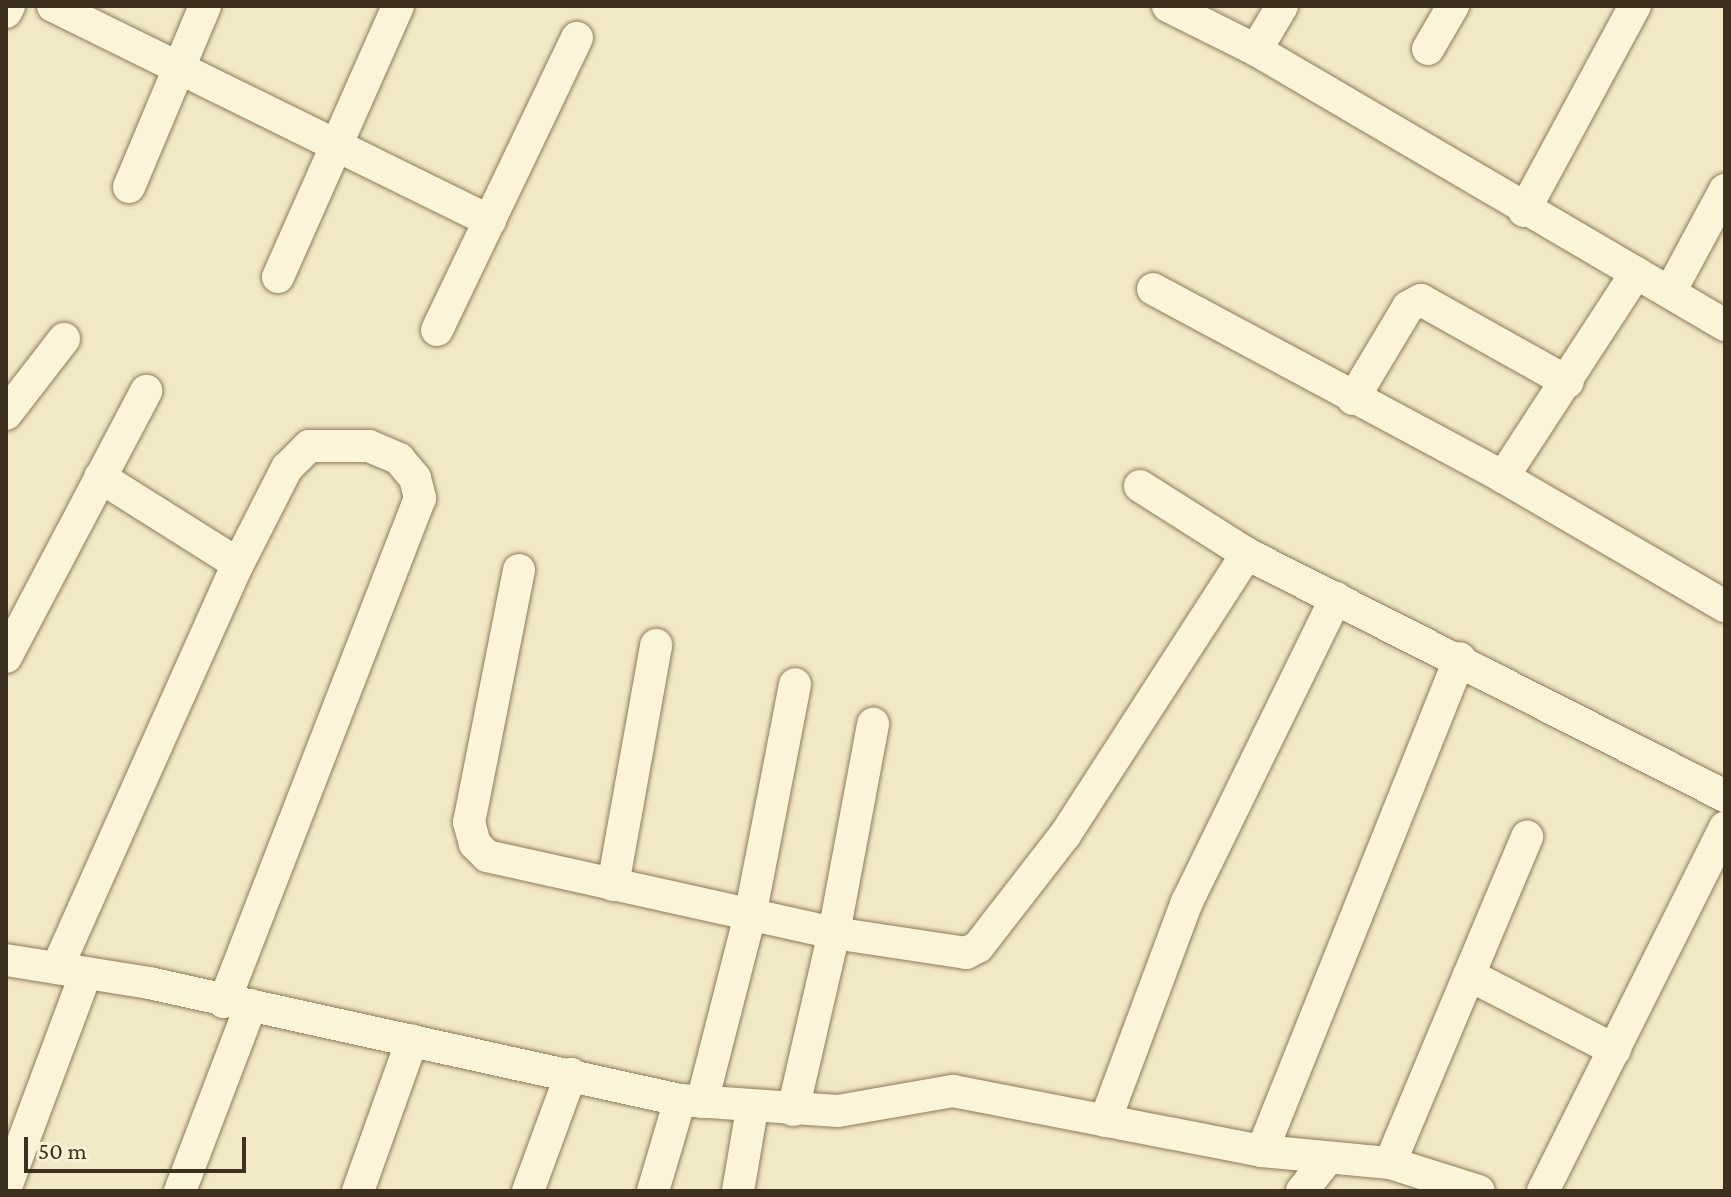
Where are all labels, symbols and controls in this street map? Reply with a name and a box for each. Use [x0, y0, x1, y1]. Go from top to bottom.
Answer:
scale bar [28, 1121, 250, 1171]
text: 50 m [38, 1137, 87, 1164]

